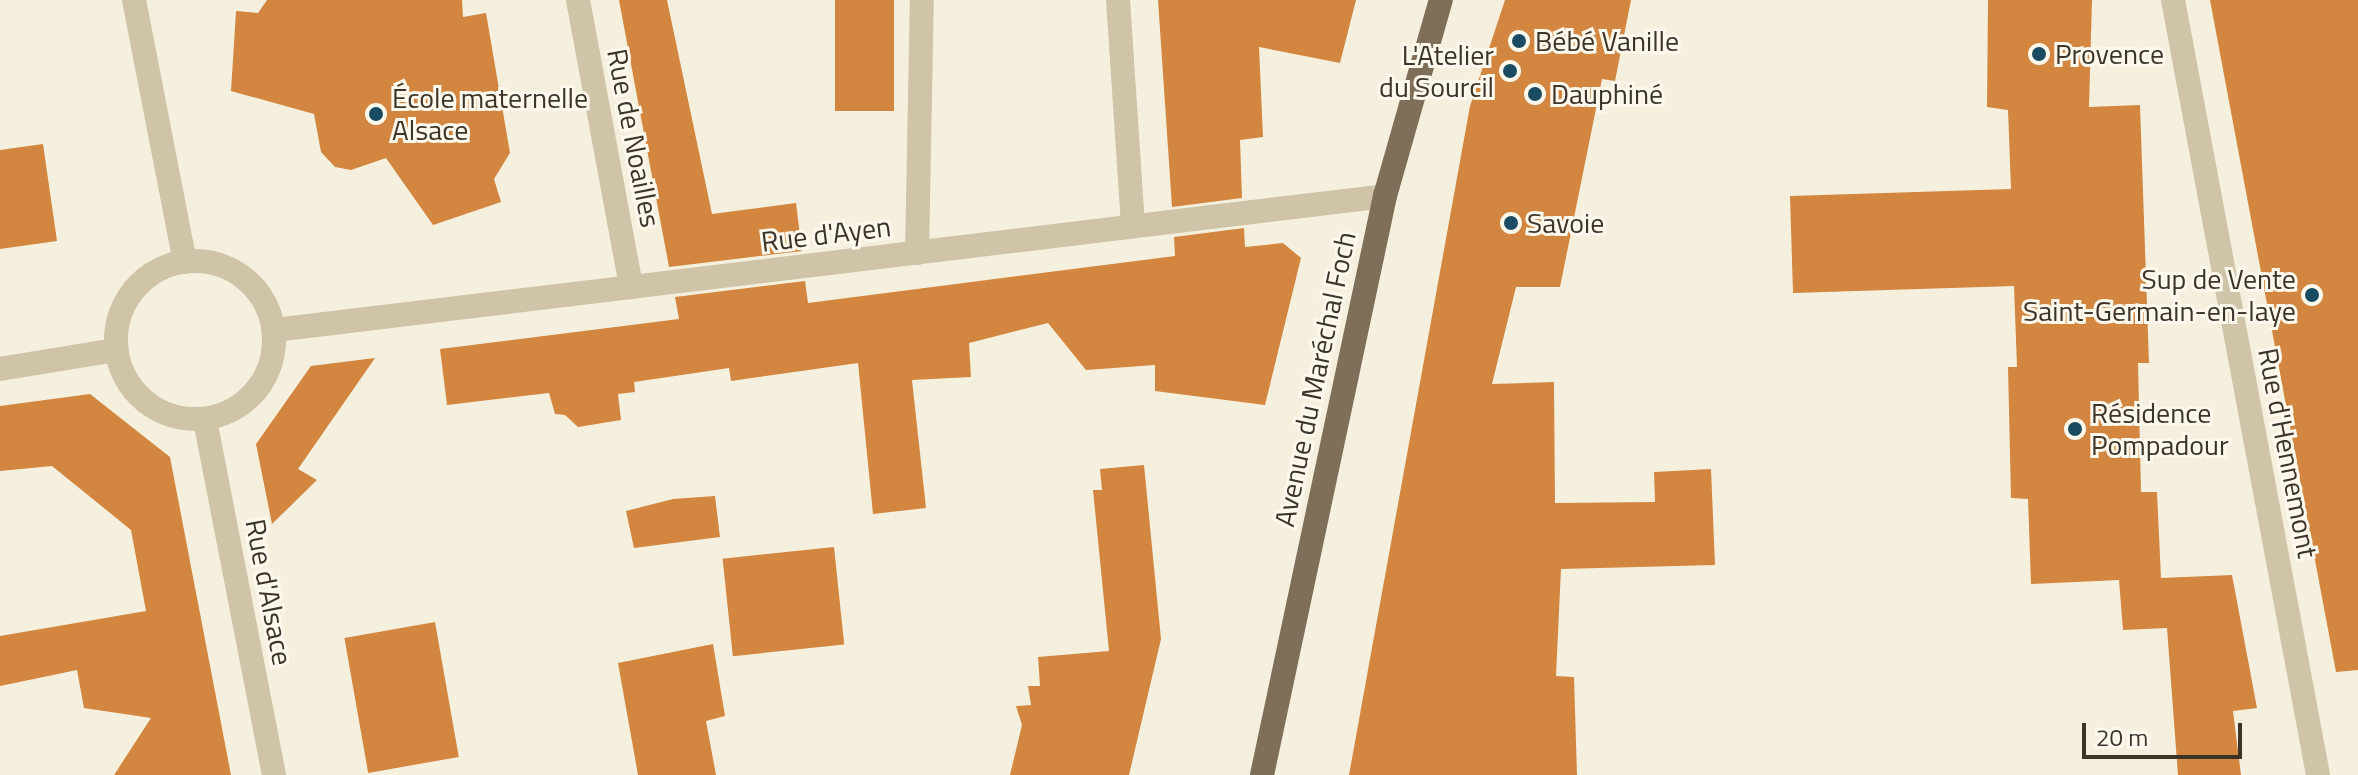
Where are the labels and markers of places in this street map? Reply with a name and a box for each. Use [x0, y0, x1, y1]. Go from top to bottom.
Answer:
place label: Bébé Vanille [1535, 24, 1679, 58]
marker: Bébé Vanille [1510, 32, 1528, 50]
place label: Provence [2055, 37, 2164, 71]
place label: L'Atelier du Sourcil [1379, 38, 1494, 104]
marker: Provence [2030, 45, 2048, 63]
marker: L'Atelier du Sourcil [1501, 62, 1519, 80]
place label: Dauphiné [1551, 77, 1663, 111]
place label: École maternelle Alsace [392, 81, 588, 147]
marker: Dauphiné [1526, 85, 1544, 103]
marker: École maternelle Alsace [367, 105, 385, 123]
place label: Savoie [1527, 206, 1604, 240]
marker: Savoie [1502, 214, 1520, 232]
place label: Sup de Vente Saint-Germain-en-laye [2023, 262, 2296, 328]
marker: Sup de Vente Saint-Germain-en-laye [2303, 286, 2321, 304]
place label: Résidence Pompadour [2091, 396, 2229, 462]
marker: Résidence Pompadour [2066, 420, 2084, 438]

